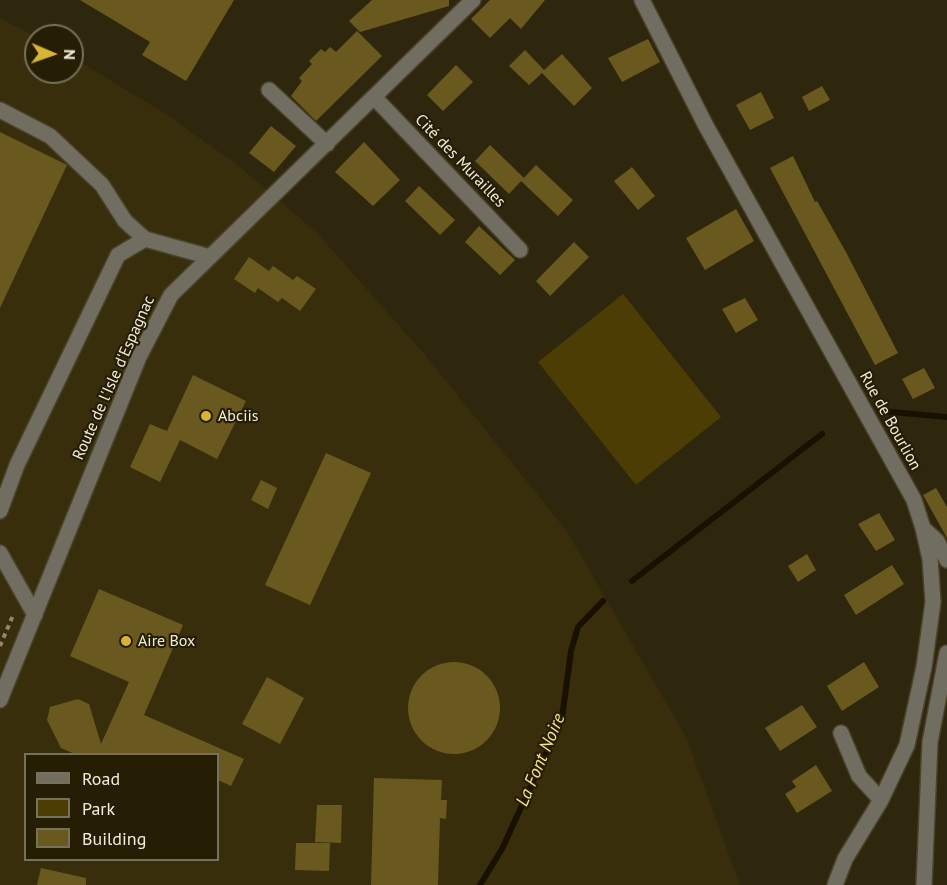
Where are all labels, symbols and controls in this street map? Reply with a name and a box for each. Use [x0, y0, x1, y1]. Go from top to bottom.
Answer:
north arrow [24, 24, 84, 84]
text: N [60, 49, 80, 60]
street label: Cité des Murailles [411, 110, 509, 212]
street label: Route de l'Isle d'Espagnac [69, 293, 159, 463]
street label: Rue de Bourlion [855, 368, 925, 474]
place label: Abciis [218, 406, 259, 426]
marker: Abciis [199, 409, 213, 423]
place label: Aire Box [138, 631, 195, 651]
marker: Aire Box [119, 634, 133, 648]
water label: La Font Noire [512, 710, 570, 810]
legend [24, 753, 219, 861]
text: Road [82, 767, 120, 790]
text: Park [82, 797, 115, 820]
text: Building [82, 827, 146, 850]

